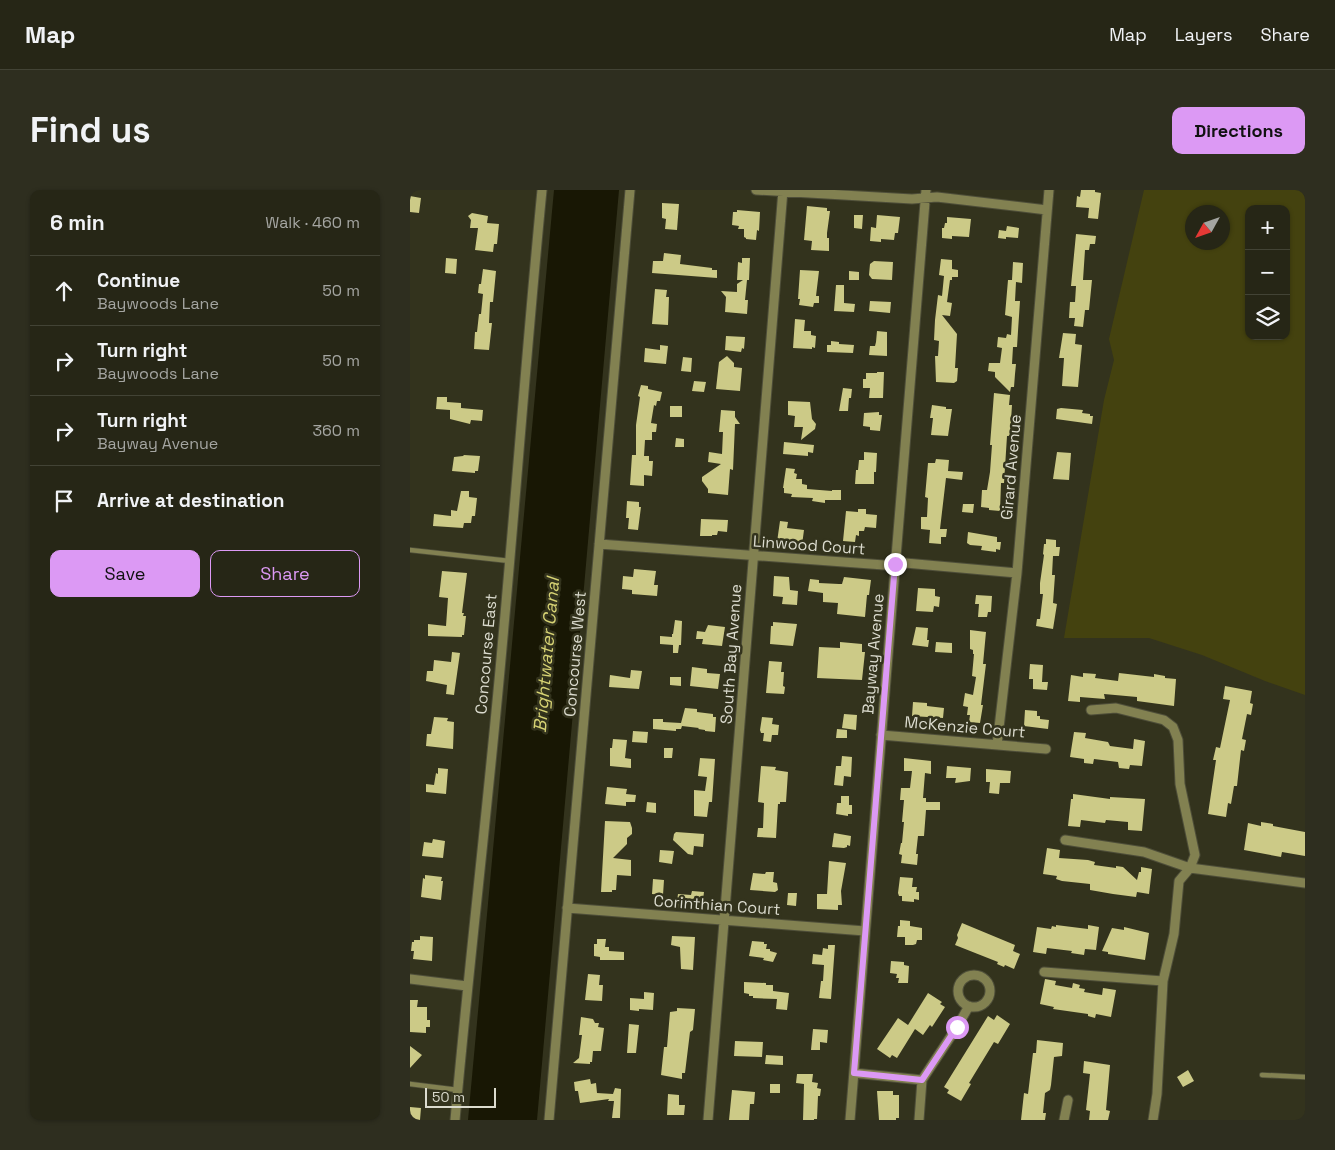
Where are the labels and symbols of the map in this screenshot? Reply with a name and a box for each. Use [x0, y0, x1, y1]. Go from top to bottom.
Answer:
north arrow [1185, 205, 1230, 250]
street label: Girard Avenue [996, 413, 1026, 521]
street label: Linwood Court [752, 531, 866, 559]
route end [884, 553, 907, 576]
water label: Brightwater Canal [528, 574, 564, 733]
street label: South Bay Avenue [716, 583, 746, 725]
street label: Concourse West [559, 590, 591, 718]
street label: Concourse East [470, 593, 502, 715]
street label: Bayway Avenue [857, 593, 889, 715]
street label: McKenzie Court [904, 711, 1026, 743]
street label: Corinthian Court [653, 890, 781, 920]
route start [946, 1016, 969, 1039]
scale bar [425, 1085, 496, 1108]

